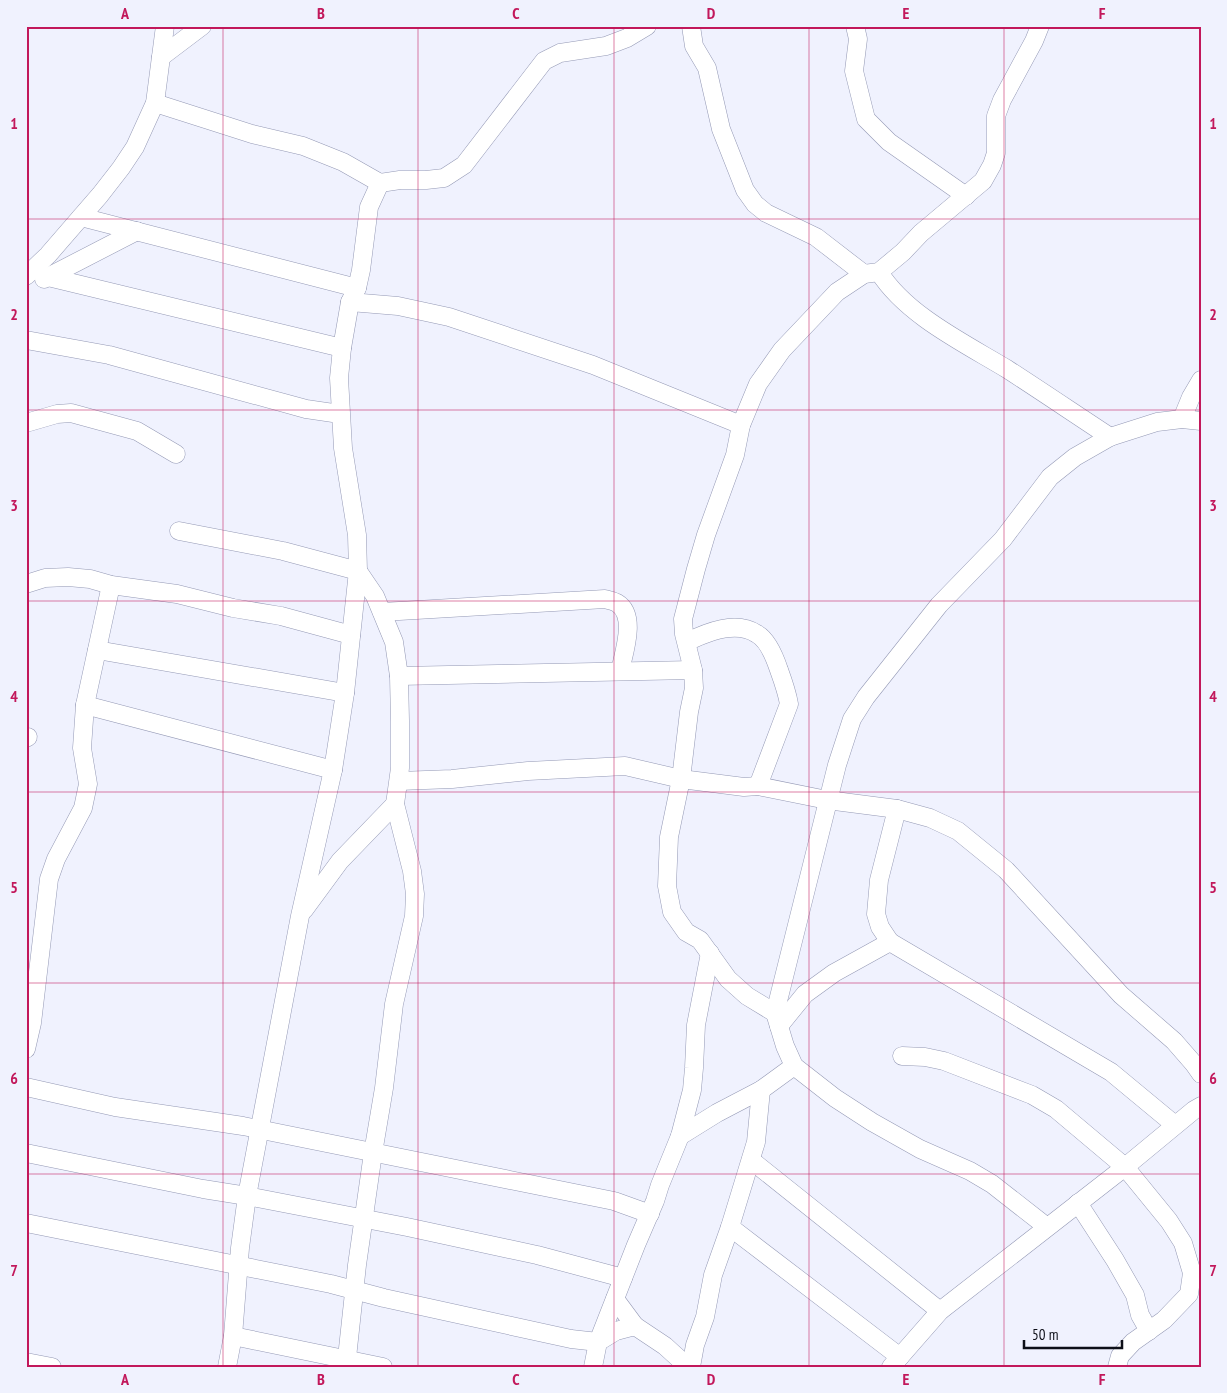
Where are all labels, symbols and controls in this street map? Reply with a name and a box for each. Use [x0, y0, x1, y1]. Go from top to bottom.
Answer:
text: A [120, 3, 130, 23]
text: B [317, 3, 325, 23]
text: C [512, 3, 520, 23]
text: D [707, 3, 716, 23]
text: E [903, 3, 910, 23]
text: F [1099, 3, 1106, 23]
text: 1 [10, 113, 18, 133]
text: 1 [1209, 113, 1217, 133]
text: 2 [10, 304, 18, 324]
text: 2 [1209, 304, 1217, 324]
text: 3 [10, 495, 18, 515]
text: 3 [1209, 495, 1217, 515]
text: 4 [10, 686, 18, 706]
text: 4 [1209, 686, 1217, 706]
text: 5 [10, 877, 18, 897]
text: 5 [1209, 877, 1217, 897]
text: 6 [10, 1068, 18, 1088]
text: 6 [1209, 1068, 1217, 1088]
text: 7 [10, 1260, 18, 1280]
text: 7 [1209, 1260, 1217, 1280]
scale bar [1024, 1318, 1122, 1350]
text: 50 m [1032, 1325, 1058, 1344]
text: A [120, 1369, 130, 1389]
text: B [317, 1369, 325, 1389]
text: C [512, 1369, 520, 1389]
text: D [707, 1369, 716, 1389]
text: E [903, 1369, 910, 1389]
text: F [1099, 1369, 1106, 1389]

